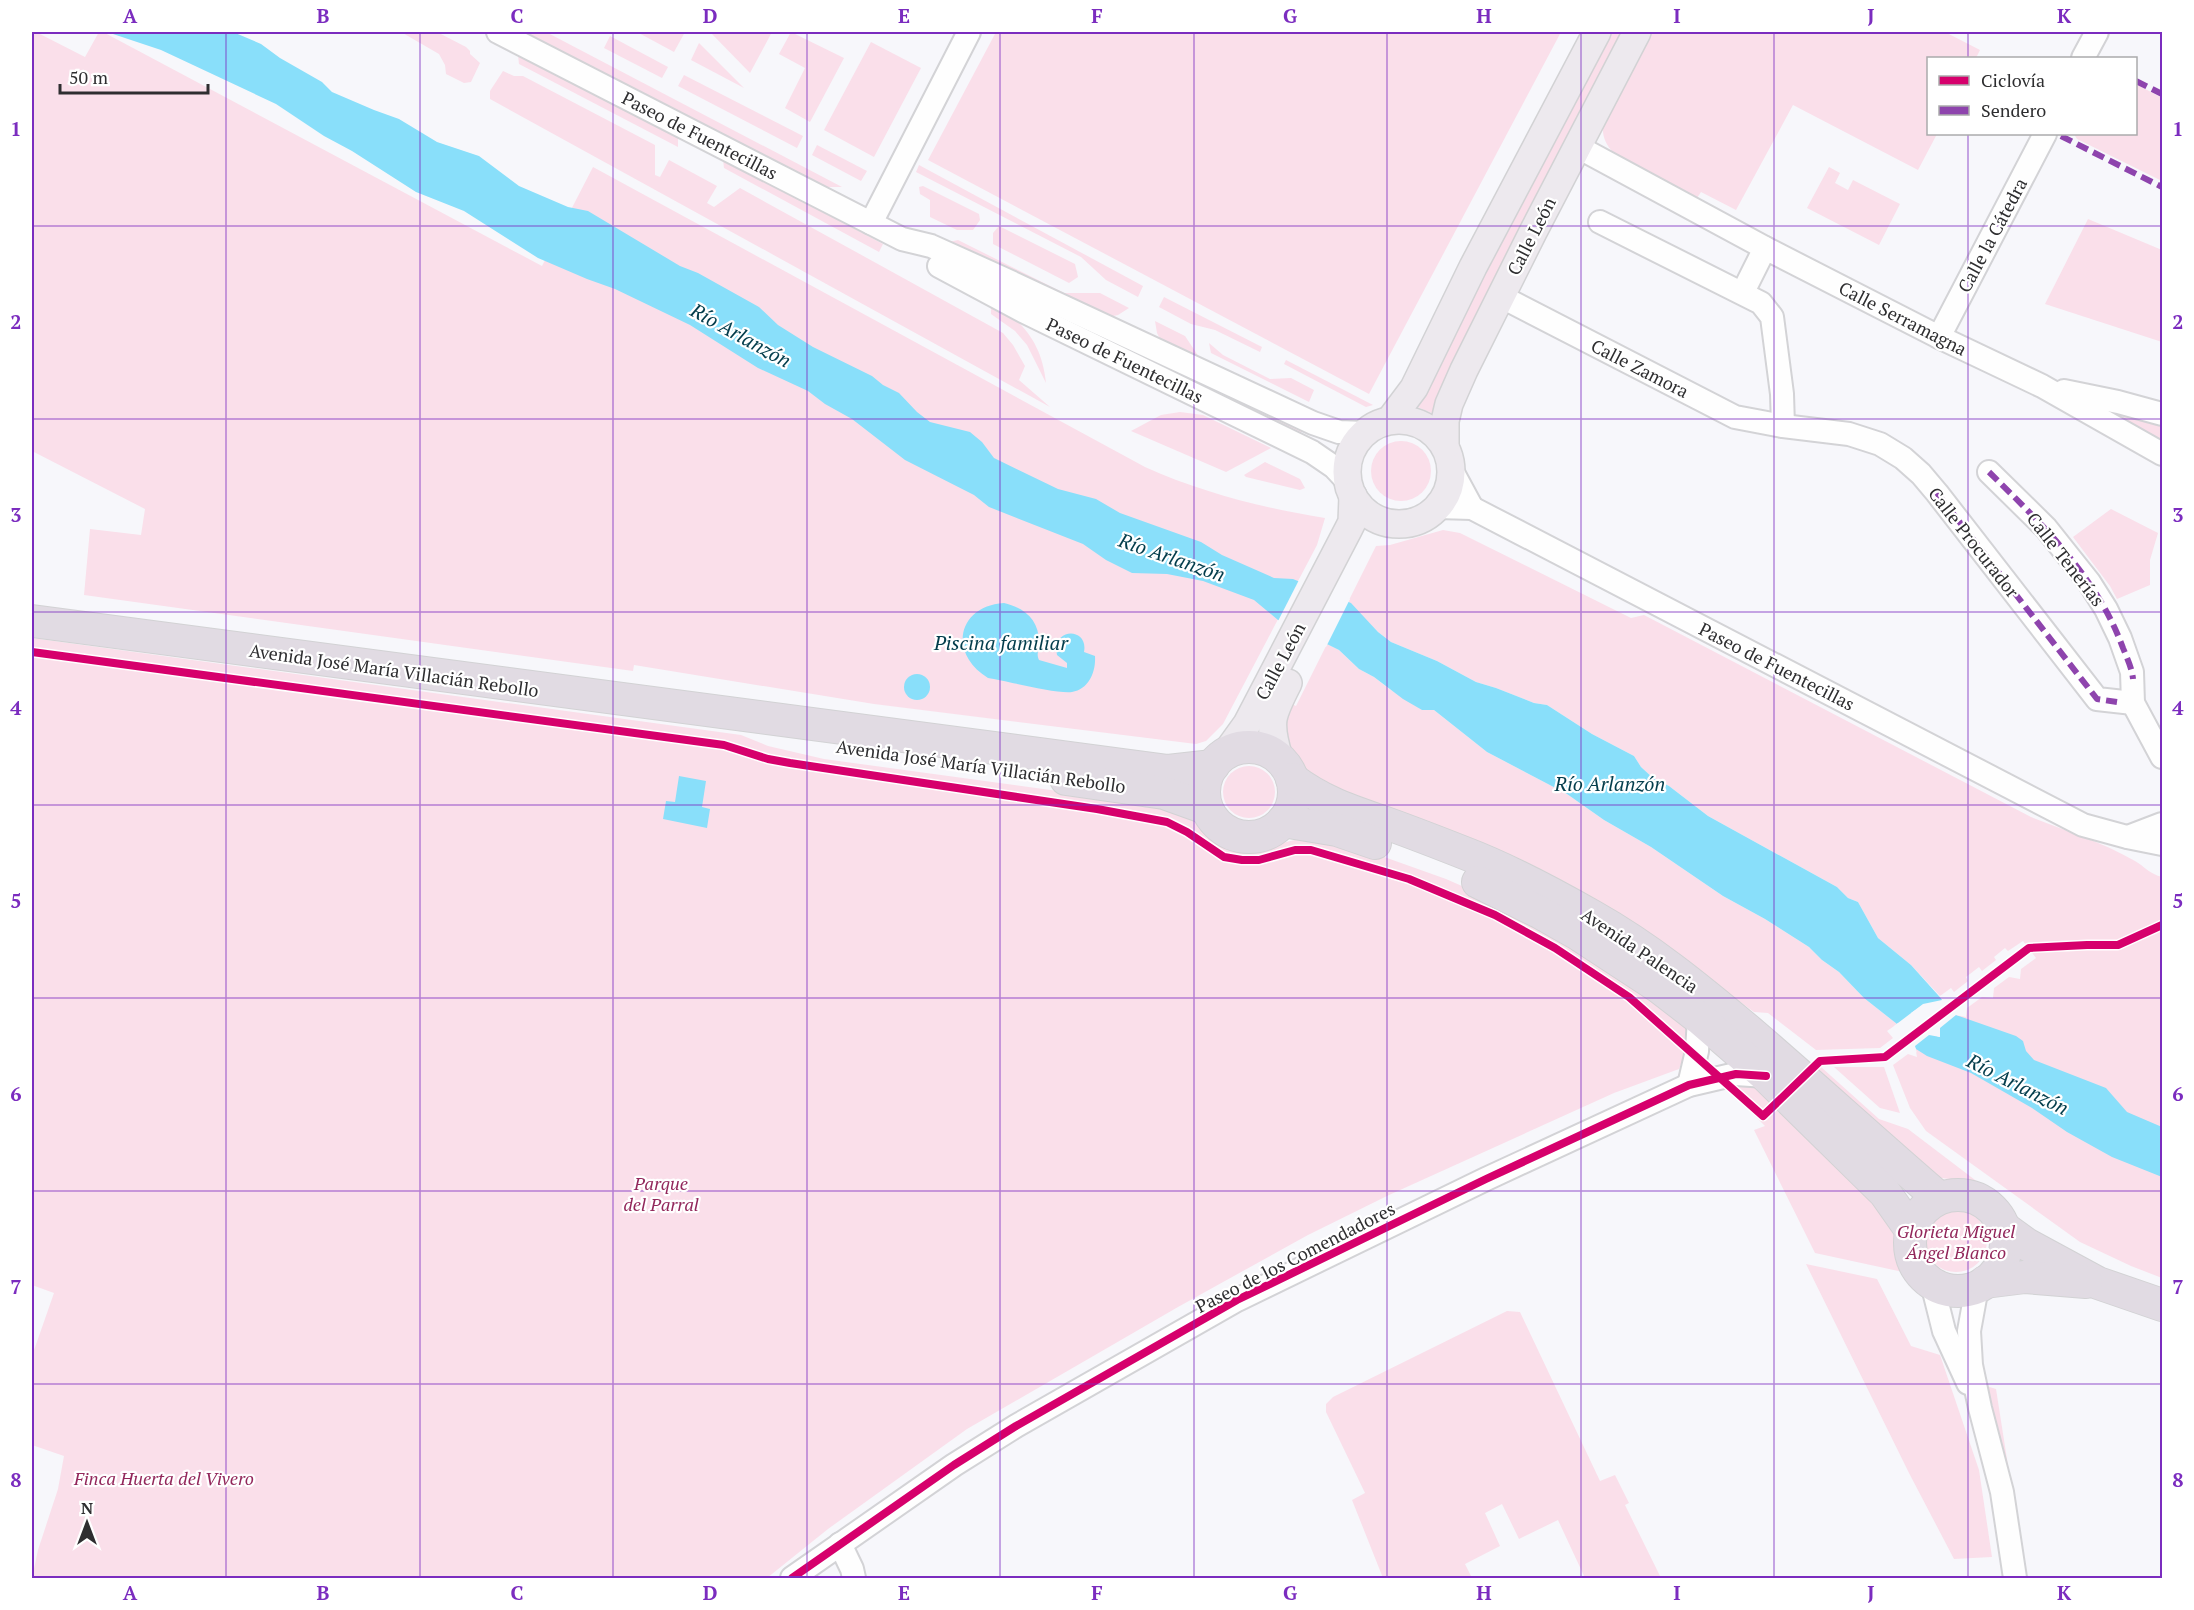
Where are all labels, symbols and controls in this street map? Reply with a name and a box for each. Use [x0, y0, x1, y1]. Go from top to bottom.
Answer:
text: A [123, 2, 138, 29]
text: B [317, 2, 330, 29]
text: C [510, 2, 524, 29]
text: D [703, 2, 717, 29]
text: E [898, 2, 910, 29]
text: F [1091, 2, 1103, 29]
text: G [1283, 2, 1297, 29]
text: H [1476, 2, 1492, 29]
text: I [1673, 2, 1681, 29]
text: J [1867, 2, 1875, 29]
text: K [2057, 2, 2072, 29]
scale bar [60, 57, 208, 95]
legend [1927, 57, 2137, 135]
text: 50 m [69, 65, 109, 89]
text: Ciclovía [1981, 68, 2045, 92]
street label: Paseo de Fuentecillas [618, 85, 782, 185]
text: Sendero [1981, 98, 2046, 122]
text: 1 [10, 115, 22, 142]
text: 1 [2172, 115, 2184, 142]
street label: Calle la Cátedra [1952, 174, 2032, 296]
street label: Calle León [1501, 193, 1561, 279]
street label: Calle Serramagna [1835, 275, 1971, 361]
water label: Río Arlanzón [685, 296, 796, 374]
text: 2 [10, 308, 22, 335]
text: 2 [2172, 308, 2184, 335]
street label: Paseo de Fuentecillas [1043, 312, 1207, 408]
street label: Calle Zamora [1587, 333, 1693, 403]
street label: Calle Procurador [1923, 482, 2025, 602]
text: 3 [10, 501, 22, 528]
text: 3 [2172, 501, 2184, 528]
street label: Calle Tenerías [2022, 507, 2110, 611]
water label: Río Arlanzón [1114, 526, 1229, 588]
street label: Paseo de Fuentecillas [1695, 616, 1859, 716]
street label: Calle León [1250, 618, 1311, 704]
water label: Piscina familiar [933, 629, 1069, 656]
street label: Avenida José María Villacián Rebollo [248, 638, 540, 702]
text: 4 [10, 694, 22, 721]
text: 4 [2172, 694, 2184, 721]
street label: Avenida José María Villacián Rebollo [835, 734, 1127, 798]
water label: Río Arlanzón [1554, 770, 1665, 797]
text: 5 [10, 887, 22, 914]
text: 5 [2172, 887, 2184, 914]
street label: Avenida Palencia [1577, 902, 1703, 998]
water label: Río Arlanzón [1962, 1046, 2073, 1121]
text: 6 [10, 1080, 22, 1107]
text: 6 [2172, 1080, 2184, 1107]
park label: Parque del Parral [623, 1171, 699, 1216]
street label: Paseo de los Comendadores [1191, 1196, 1399, 1318]
park label: Glorieta Miguel Ángel Blanco [1897, 1219, 2015, 1264]
text: 7 [10, 1273, 22, 1300]
text: 7 [2172, 1273, 2184, 1300]
text: 8 [10, 1466, 22, 1493]
park label: Finca Huerta del Vivero [73, 1466, 254, 1490]
text: 8 [2172, 1466, 2184, 1493]
north arrow [57, 1493, 117, 1553]
text: N [81, 1497, 93, 1519]
text: A [123, 1579, 138, 1606]
text: B [317, 1579, 330, 1606]
text: C [510, 1579, 524, 1606]
text: D [703, 1579, 717, 1606]
text: E [898, 1579, 910, 1606]
text: F [1091, 1579, 1103, 1606]
text: G [1283, 1579, 1297, 1606]
text: H [1476, 1579, 1492, 1606]
text: I [1673, 1579, 1681, 1606]
text: J [1867, 1579, 1875, 1606]
text: K [2057, 1579, 2072, 1606]

